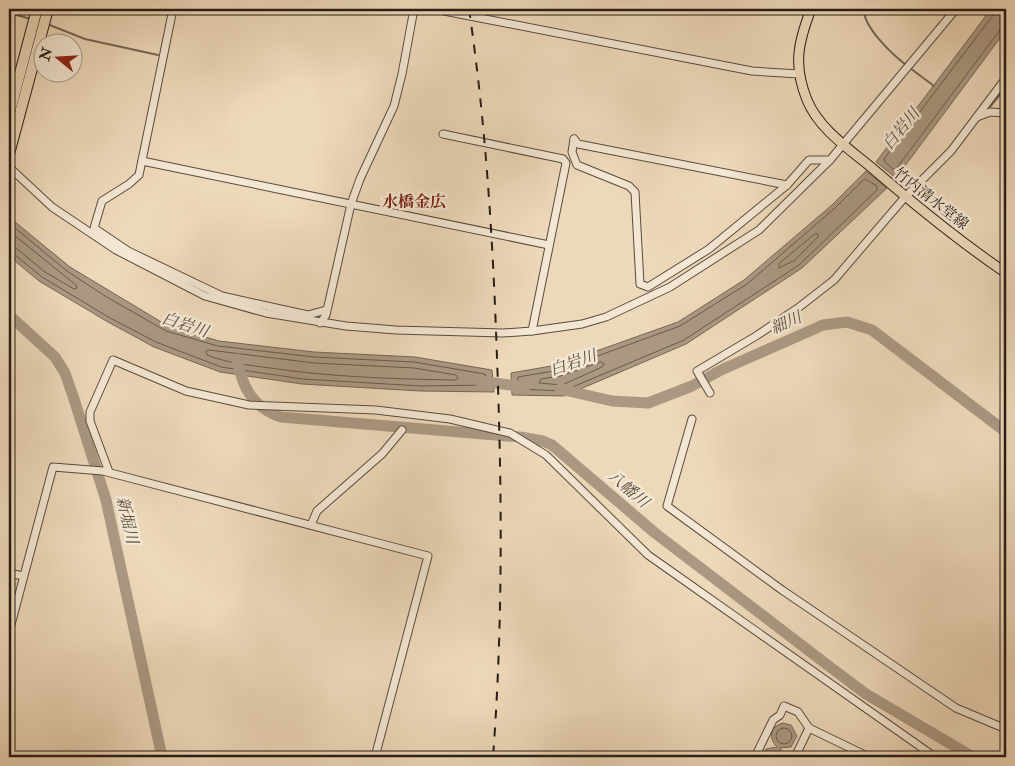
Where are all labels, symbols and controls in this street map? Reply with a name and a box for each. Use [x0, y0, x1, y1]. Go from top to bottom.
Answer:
north arrow [32, 32, 82, 82]
text: N [36, 45, 56, 64]
water label: 白岩川 [878, 103, 925, 154]
street label: 竹内清水堂線 [890, 164, 972, 234]
district label: 水橋金広 [382, 192, 446, 212]
water label: 細川 [767, 307, 807, 339]
water label: 白岩川 [159, 308, 213, 343]
water label: 白岩川 [547, 345, 601, 380]
water label: 八幡川 [603, 466, 654, 513]
water label: 新堀川 [112, 494, 143, 548]

